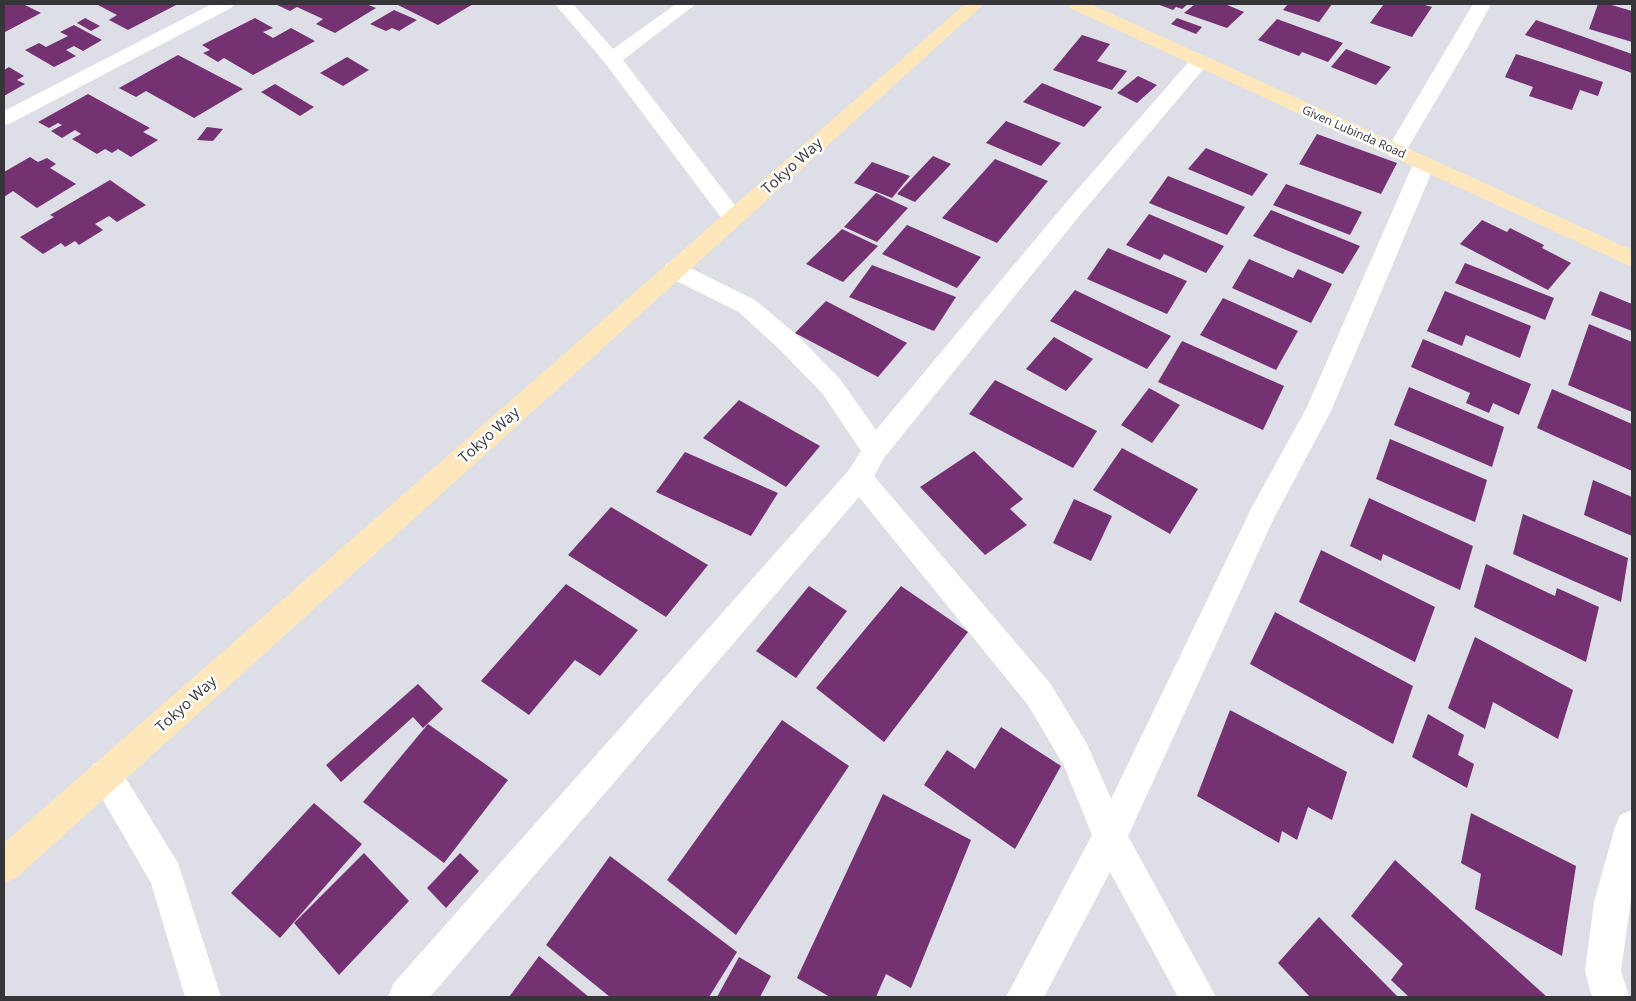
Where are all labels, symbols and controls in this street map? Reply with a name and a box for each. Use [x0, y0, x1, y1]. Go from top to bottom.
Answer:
street label: Given Lubinda Road [1300, 101, 1409, 162]
street label: Tokyo Way [757, 132, 826, 198]
street label: Tokyo Way [454, 401, 523, 467]
street label: Tokyo Way [151, 670, 220, 736]

